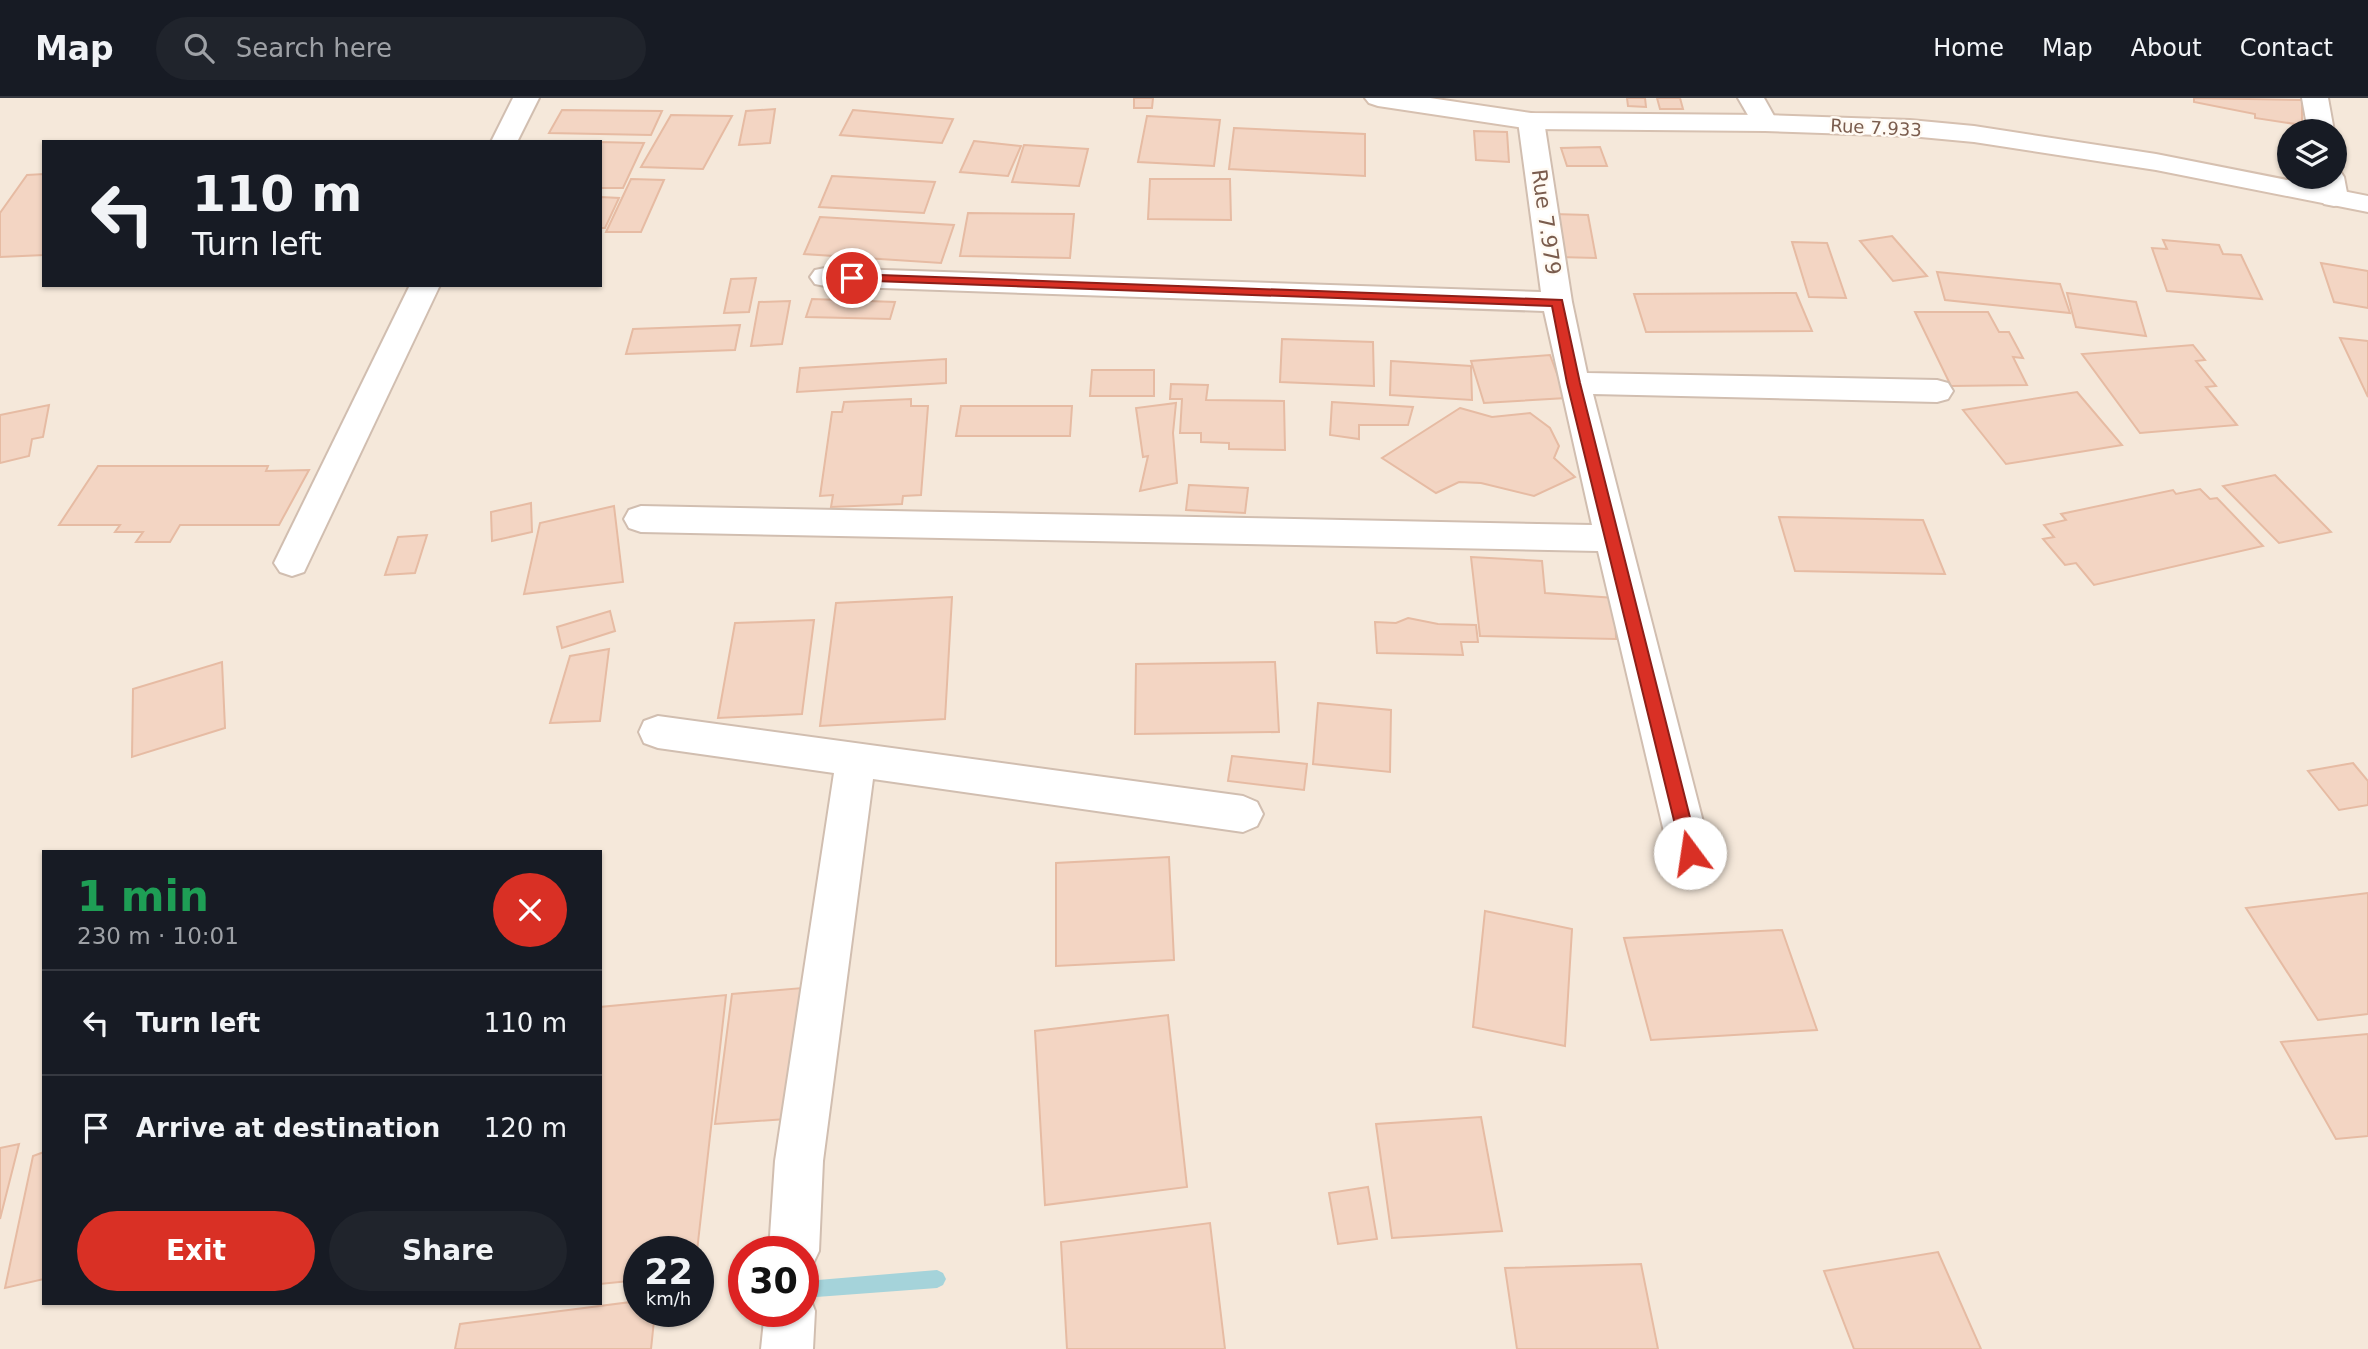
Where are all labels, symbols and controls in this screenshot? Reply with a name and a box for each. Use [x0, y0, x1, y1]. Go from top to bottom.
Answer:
search box [156, 17, 646, 80]
text: Map [35, 29, 114, 68]
icon: search [180, 29, 218, 67]
text: Search here [236, 33, 392, 63]
text: Home [1933, 34, 2004, 62]
text: Map [2042, 34, 2093, 62]
text: About [2131, 34, 2202, 62]
text: Contact [2240, 34, 2333, 62]
street label: Rue 7.933 [1830, 115, 1922, 140]
map controls [2277, 119, 2347, 189]
button: layers [2277, 119, 2347, 189]
text: 110 m [192, 166, 362, 223]
icon: left [77, 168, 168, 259]
street label: Rue 7.979 [1527, 168, 1565, 276]
text: Turn left [192, 225, 322, 263]
pin [822, 248, 882, 308]
icon: arrive [833, 259, 871, 297]
position arrow [1653, 816, 1727, 890]
text: 1 min [77, 872, 209, 921]
button: close [493, 873, 567, 947]
text: 230 m · 10:01 [77, 923, 239, 949]
icon: left [77, 1004, 115, 1042]
text: Turn left [136, 1008, 260, 1038]
text: 110 m [484, 1008, 567, 1038]
icon: arrive [77, 1109, 115, 1147]
text: Arrive at destination [136, 1113, 440, 1143]
text: 120 m [484, 1113, 567, 1143]
button: Exit [77, 1211, 315, 1291]
button: Share [329, 1211, 567, 1291]
speed limit sign: 30 [728, 1236, 819, 1327]
text: 22 [644, 1252, 693, 1292]
text: km/h [646, 1288, 691, 1309]

